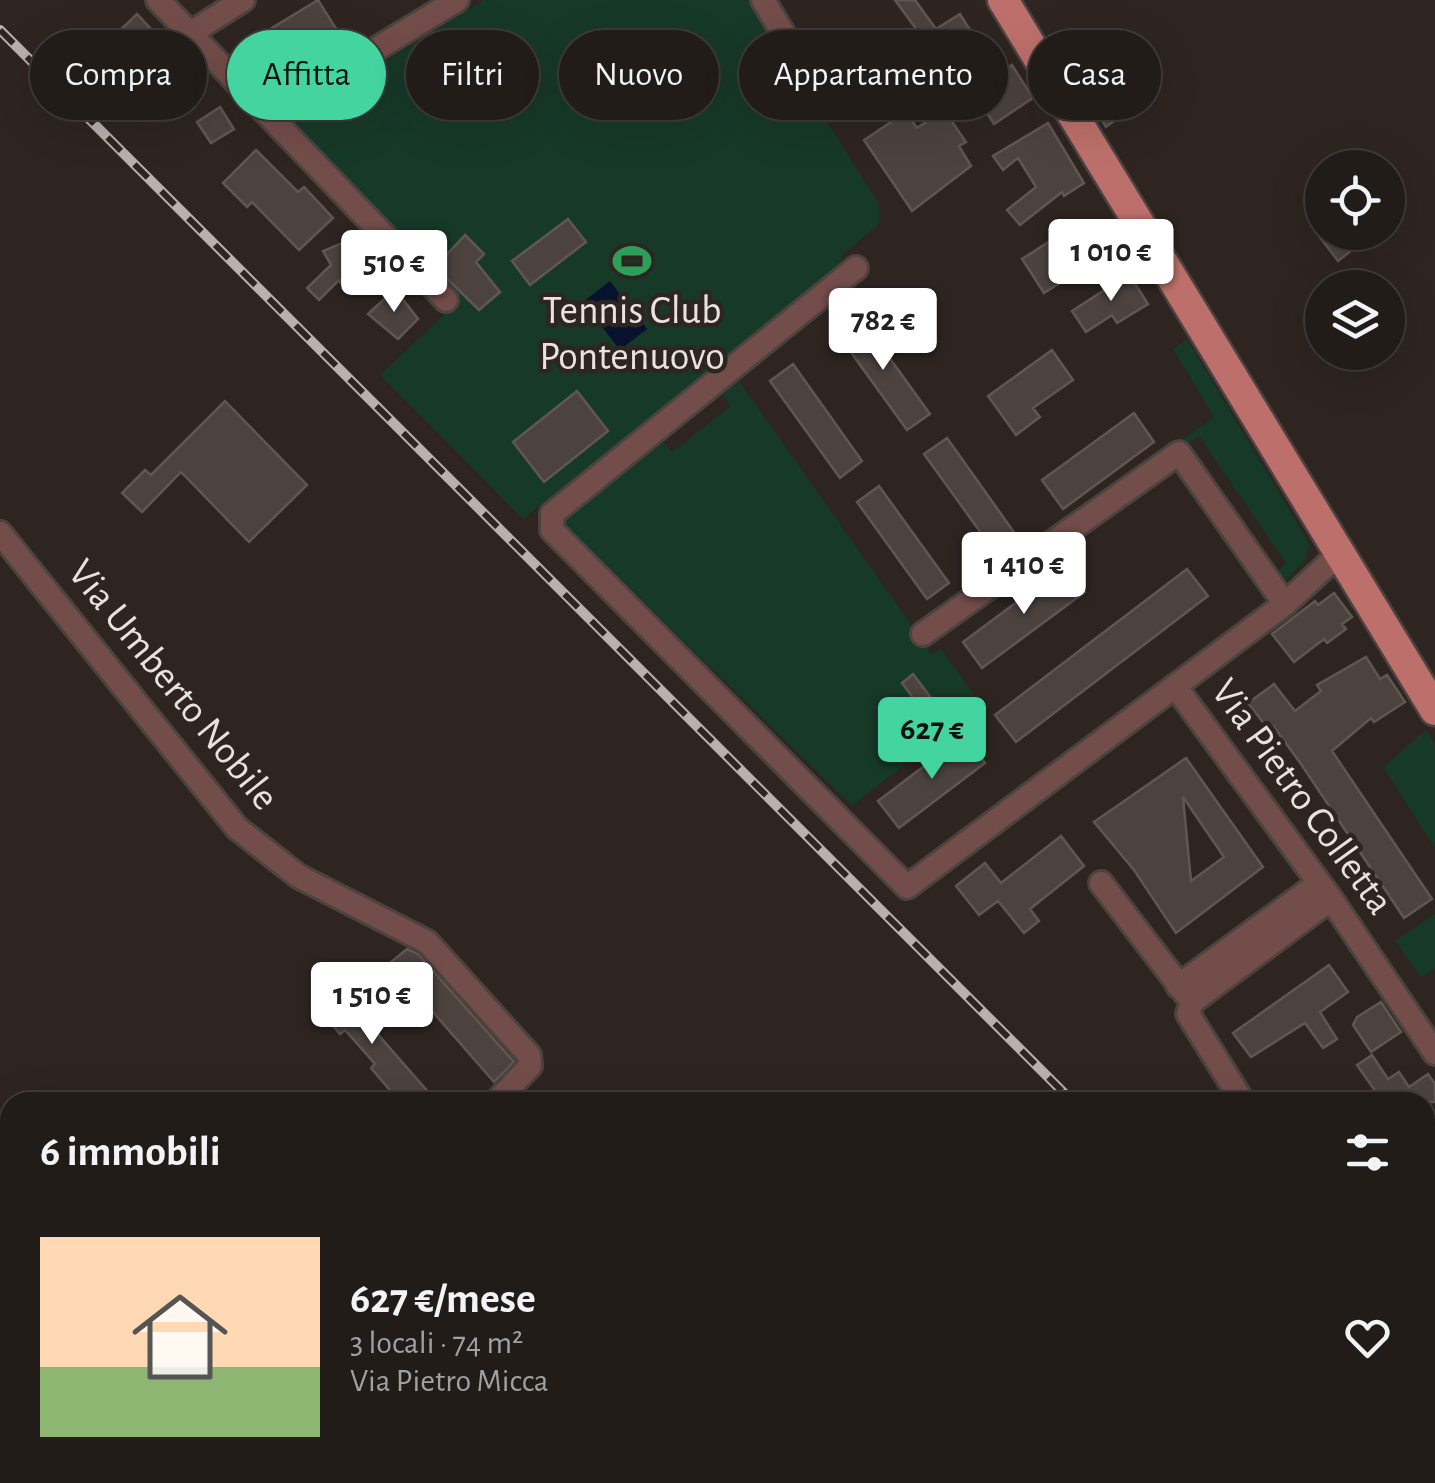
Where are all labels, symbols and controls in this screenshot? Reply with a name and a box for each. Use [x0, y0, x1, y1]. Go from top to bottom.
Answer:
chip: Compra [30, 30, 207, 120]
chip: Affitta [227, 30, 386, 120]
chip: Filtri [406, 30, 539, 120]
chip: Nuovo [559, 30, 719, 120]
chip: Appartamento [739, 30, 1008, 120]
chip: Casa [1028, 30, 1161, 120]
map controls [1305, 150, 1405, 370]
button: locate [1305, 150, 1405, 250]
pin: 1 010 € [1019, 219, 1203, 304]
pin: 510 € [324, 230, 464, 315]
text: 1 010 € [1071, 235, 1152, 267]
sports icon: Tennis Club Pontenuovo [611, 240, 653, 282]
text: 510 € [363, 246, 425, 278]
button: layers [1305, 270, 1405, 370]
pin: 782 € [813, 288, 953, 373]
place label: Tennis Club Pontenuovo [539, 291, 725, 377]
text: 782 € [851, 304, 915, 336]
pin: 1 410 € [932, 532, 1116, 617]
text: 1 410 € [984, 548, 1064, 580]
street label: Via Umberto Nobile [60, 552, 286, 818]
street label: Via Pietro Colletta [1204, 672, 1400, 922]
pin: 627 € [862, 697, 1002, 782]
text: 627 € [900, 713, 964, 745]
pin: 1 510 € [280, 962, 464, 1047]
text: 1 510 € [333, 978, 411, 1010]
icon: filters [1340, 1125, 1395, 1180]
text: 6 immobili [40, 1131, 221, 1173]
icon: home [120, 1277, 240, 1397]
text: 627 €/mese [350, 1278, 536, 1320]
icon: heart [1340, 1310, 1395, 1365]
text: 3 locali · 74 m² [350, 1327, 523, 1359]
text: Via Pietro Micca [350, 1365, 549, 1397]

